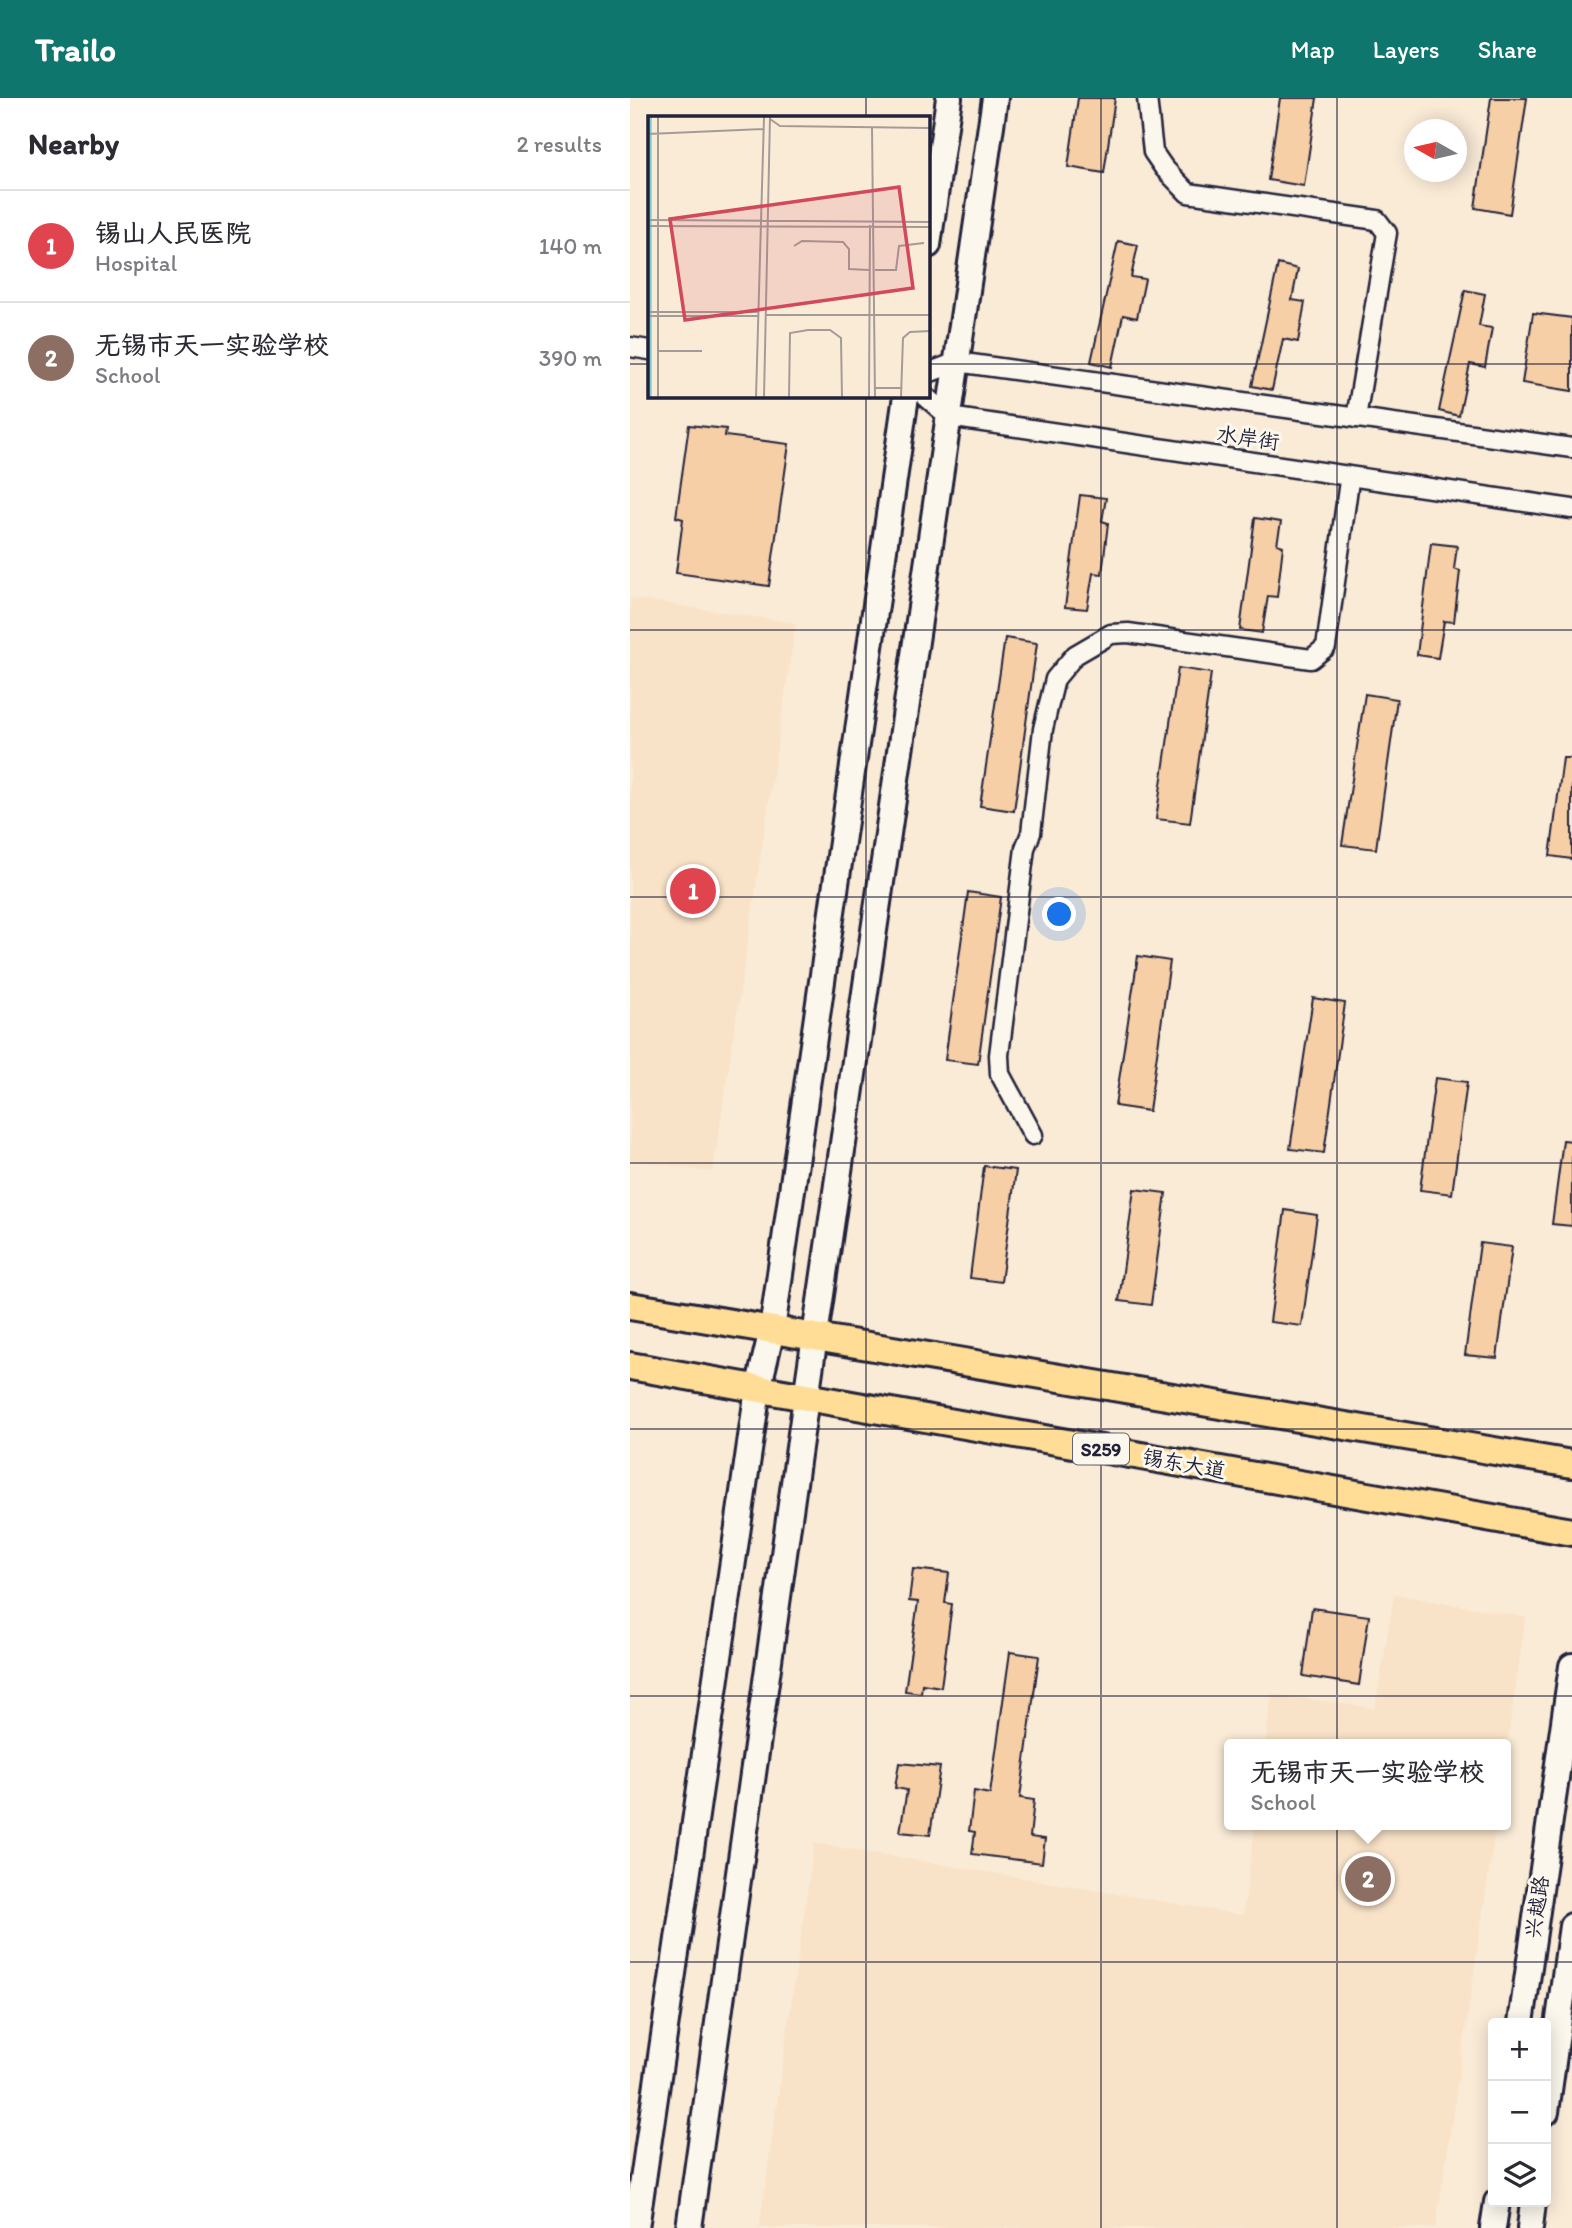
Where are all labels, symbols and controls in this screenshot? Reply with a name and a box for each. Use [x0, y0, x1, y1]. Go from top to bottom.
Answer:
text: Trailo [35, 30, 116, 69]
text: Map [1291, 35, 1335, 64]
text: Layers [1373, 35, 1440, 64]
text: Share [1478, 35, 1537, 64]
inset map [648, 116, 929, 397]
north arrow [1404, 119, 1467, 182]
text: Nearby [28, 125, 119, 162]
text: 2 results [516, 130, 602, 158]
text: 锡山人民医院 [95, 217, 251, 249]
text: 1 [46, 232, 56, 260]
text: 140 m [539, 232, 602, 260]
text: Hospital [95, 249, 177, 277]
text: 无锡市天一实验学校 [95, 329, 329, 361]
text: 2 [45, 344, 57, 372]
text: 390 m [539, 344, 602, 372]
text: School [95, 361, 160, 389]
street label: 水岸街 [1215, 421, 1281, 454]
pin: 1 [670, 865, 716, 917]
your location [1042, 897, 1076, 931]
road number: S259 [1073, 1434, 1129, 1464]
street label: 锡东大道 [1141, 1444, 1228, 1483]
popup [1224, 1739, 1511, 1830]
text: 无锡市天一实验学校 [1250, 1756, 1485, 1788]
text: School [1250, 1788, 1316, 1816]
pin: 2 [1345, 1853, 1391, 1905]
street label: 兴越路 [1520, 1874, 1553, 1940]
map controls [1488, 2018, 1551, 2207]
button: + [1488, 2018, 1551, 2081]
button: − [1488, 2081, 1551, 2144]
button: layers [1488, 2144, 1551, 2207]

